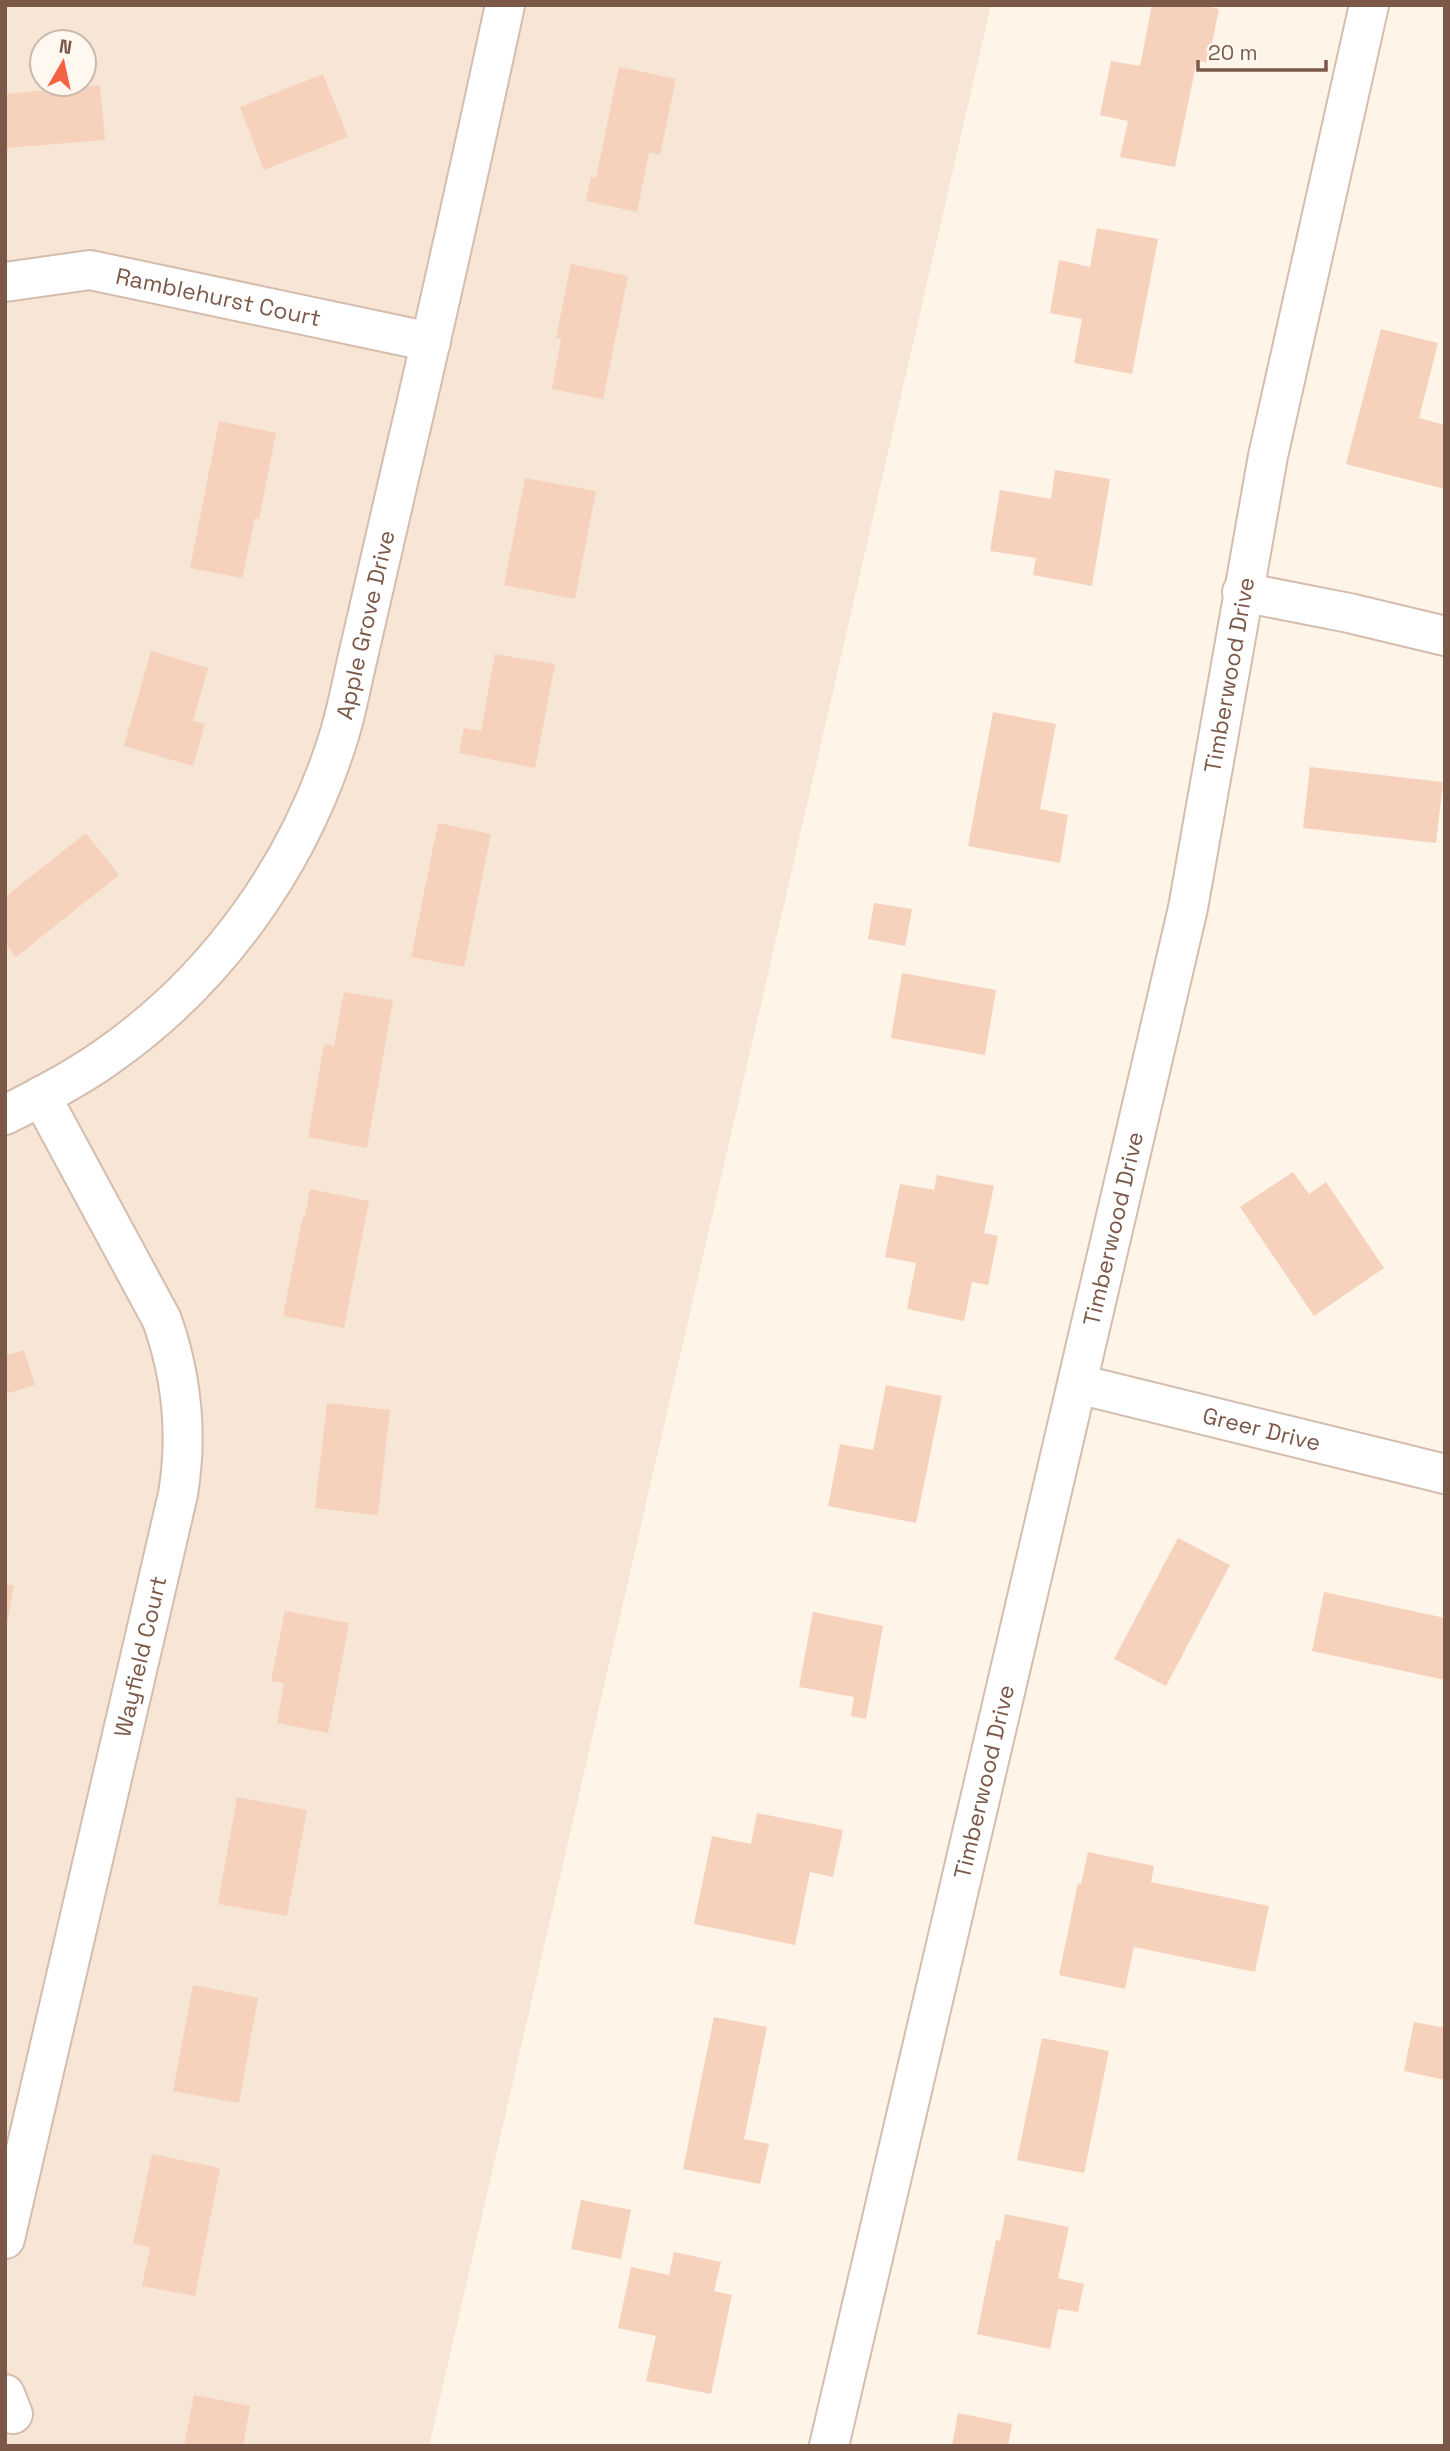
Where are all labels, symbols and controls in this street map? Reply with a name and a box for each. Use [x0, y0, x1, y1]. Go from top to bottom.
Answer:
north arrow [28, 28, 98, 98]
scale bar [1198, 28, 1326, 72]
text: N [57, 33, 74, 60]
text: 20 m [1208, 39, 1258, 66]
street label: Ramblehurst Court [113, 261, 324, 333]
street label: Apple Grove Drive [329, 527, 402, 722]
street label: Timberwood Drive [1197, 575, 1261, 775]
street label: Timberwood Drive [1076, 1129, 1150, 1329]
street label: Greer Drive [1200, 1400, 1324, 1458]
street label: Wayfield Court [107, 1573, 173, 1740]
street label: Timberwood Drive [947, 1682, 1021, 1882]

